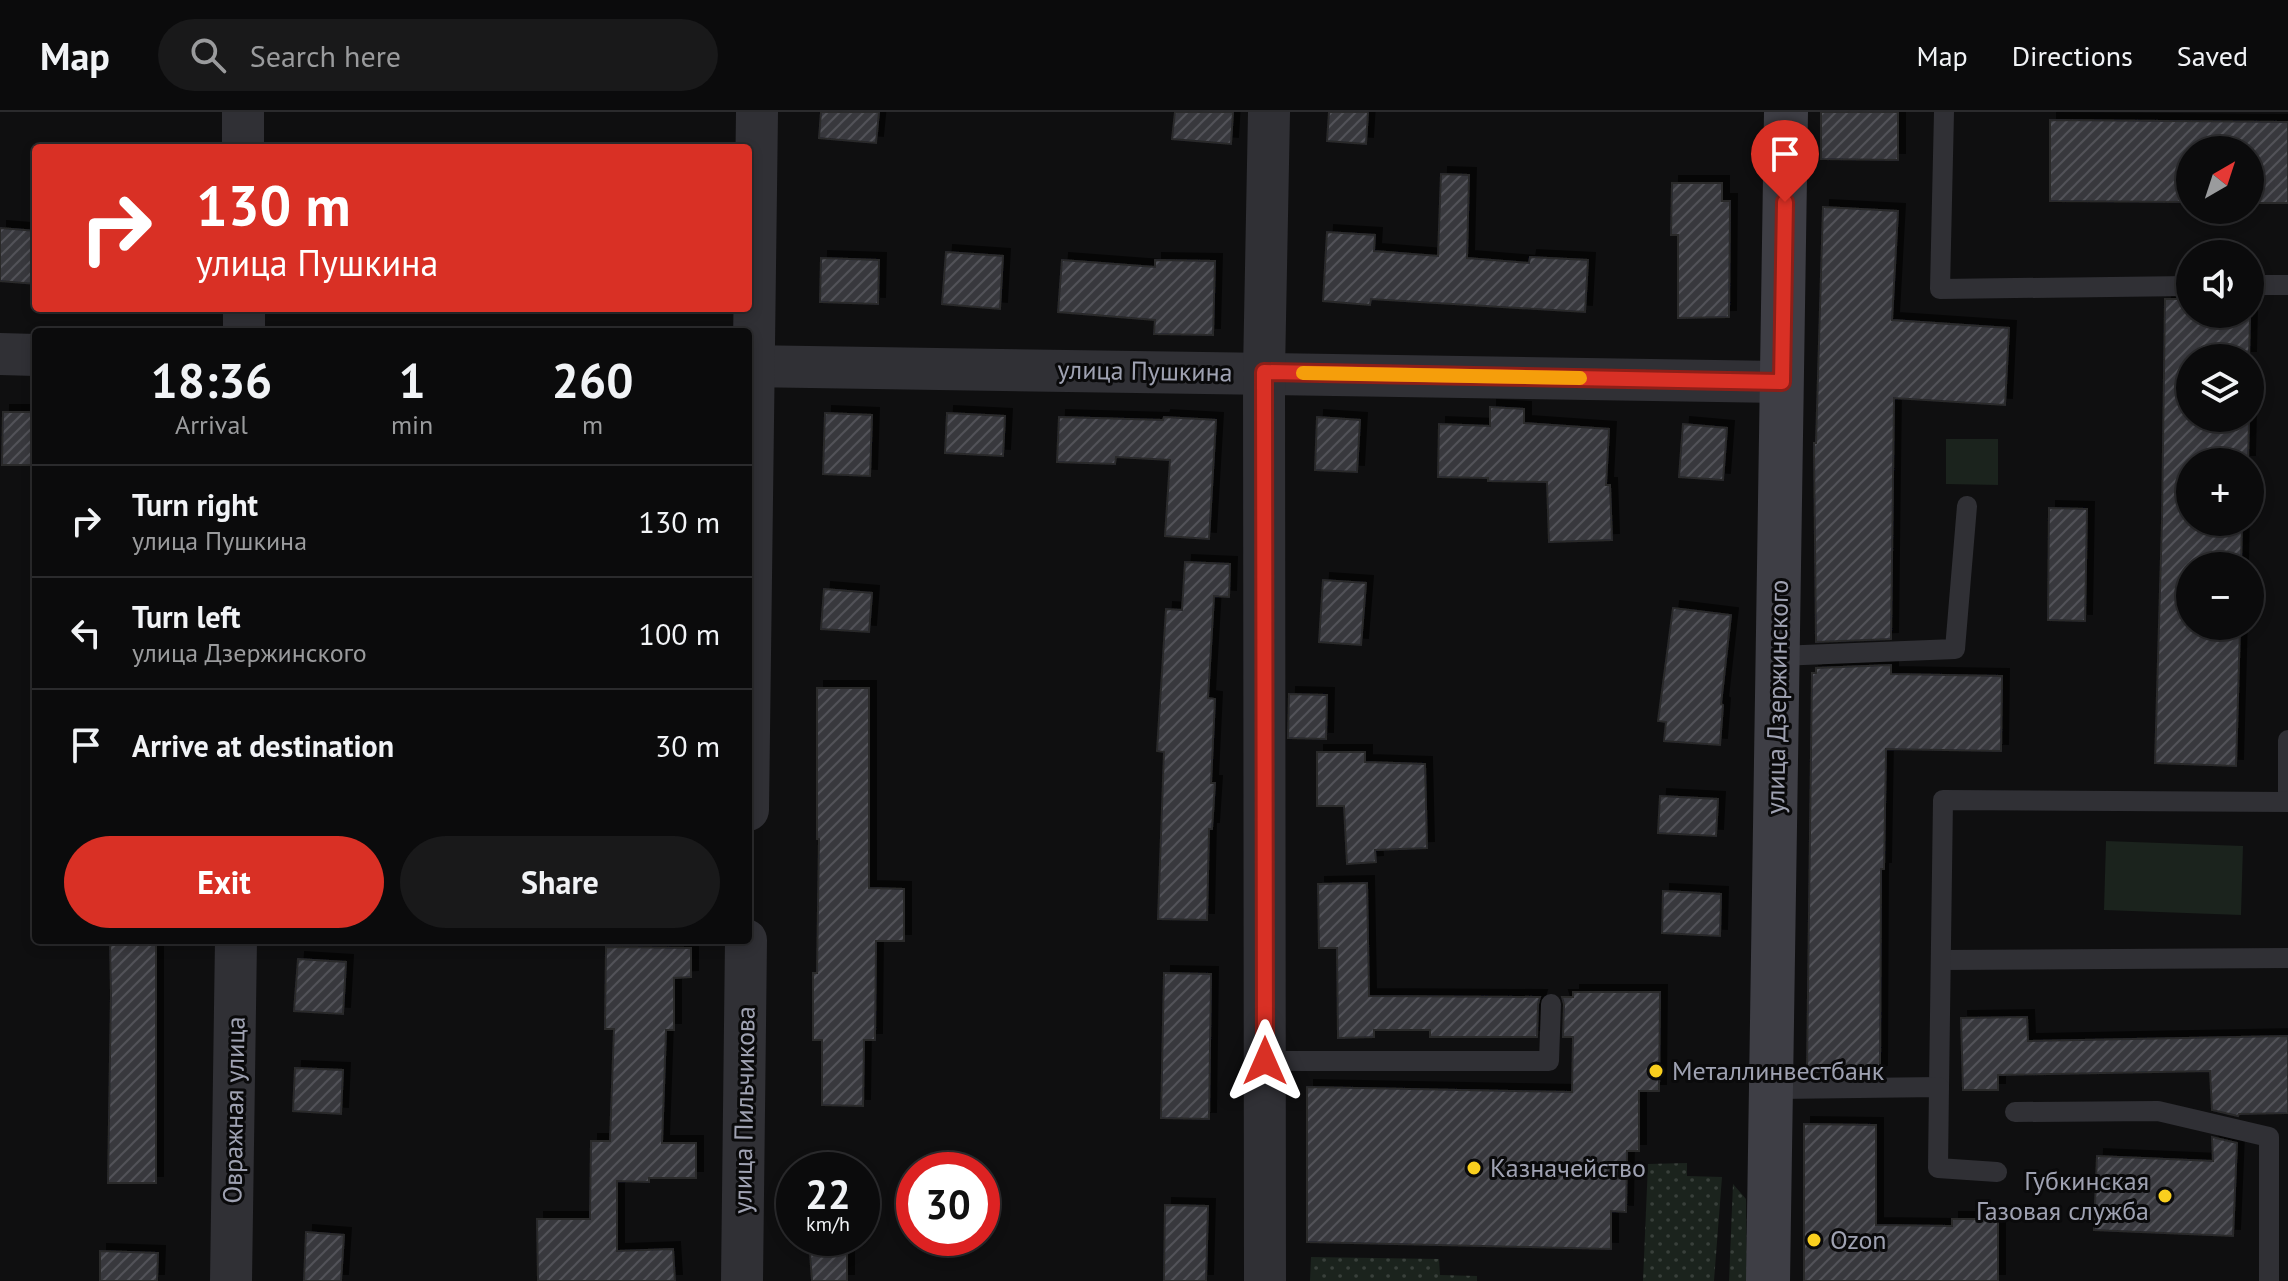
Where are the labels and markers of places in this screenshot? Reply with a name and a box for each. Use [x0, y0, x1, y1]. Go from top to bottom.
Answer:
pin [1751, 120, 1819, 202]
place label: Металлинвестбанк [1672, 1054, 1885, 1087]
marker: Металлинвестбанк [1647, 1062, 1665, 1080]
place label: Казначейство [1490, 1151, 1646, 1184]
marker: Казначейство [1465, 1159, 1483, 1177]
place label: Губкинская Газовая служба [1976, 1164, 2149, 1227]
marker: Губкинская Газовая служба [2156, 1187, 2174, 1205]
place label: Ozon [1830, 1223, 1887, 1256]
marker: Ozon [1805, 1231, 1823, 1249]

